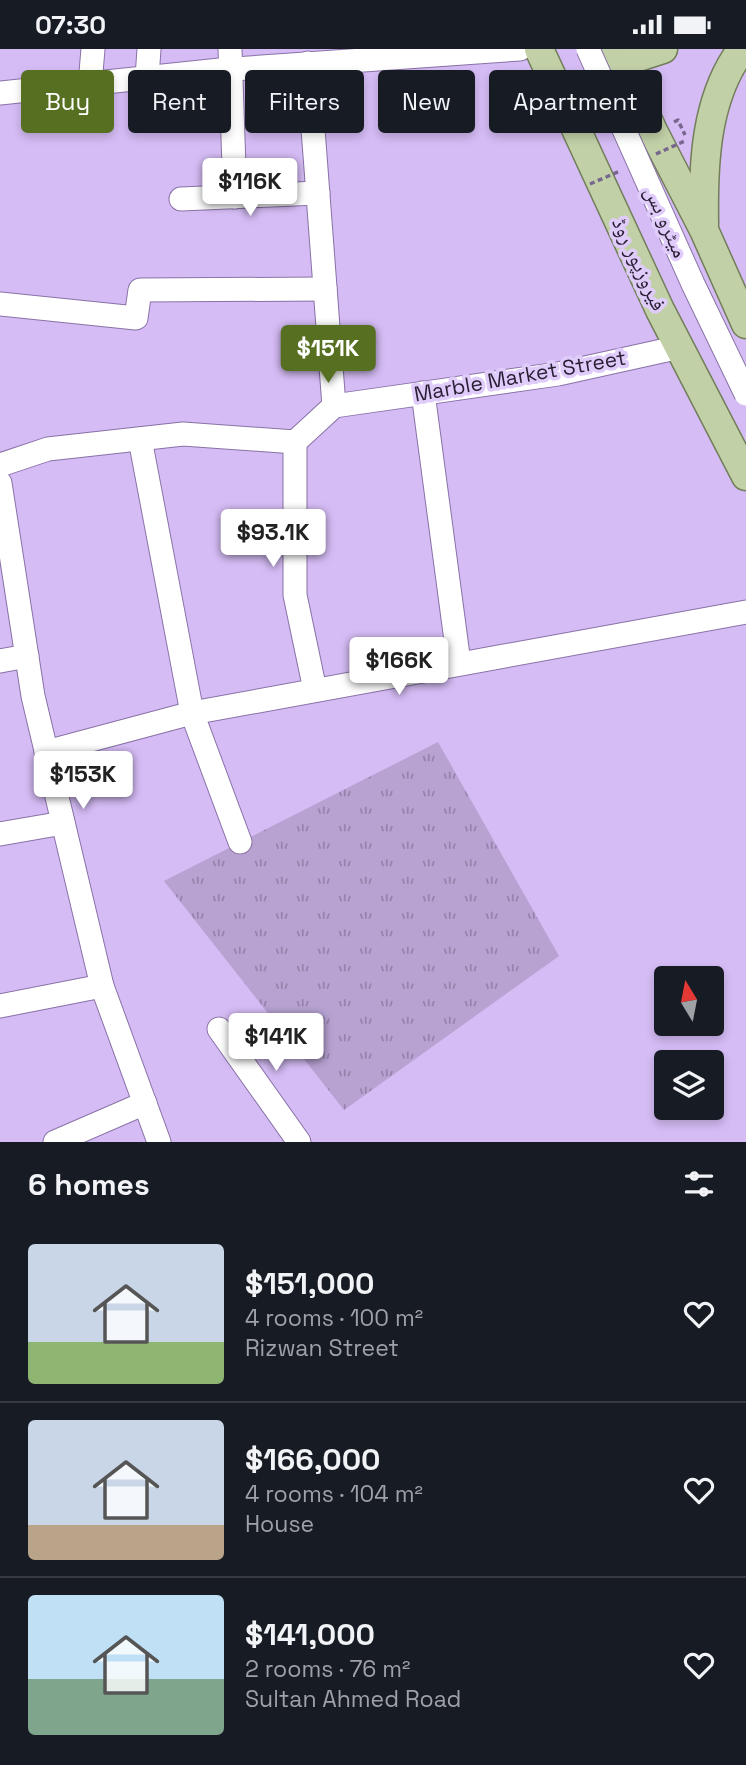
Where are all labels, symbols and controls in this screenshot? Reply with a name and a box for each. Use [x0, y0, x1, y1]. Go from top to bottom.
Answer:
text: 07:30 [35, 8, 106, 42]
chip: Buy [21, 70, 114, 133]
chip: Rent [128, 70, 231, 133]
chip: Filters [245, 70, 364, 133]
chip: New [378, 70, 475, 133]
chip: Apartment [489, 70, 662, 133]
pin: $116K [201, 159, 299, 218]
text: $116K [218, 166, 282, 196]
street label: میٹرو بس [639, 182, 694, 262]
street label: فیروزپور روڈ [606, 213, 673, 315]
pin: $151K [279, 325, 377, 385]
text: $151K [297, 333, 359, 363]
street label: Marble Market Street [412, 344, 628, 407]
pin: $93.1K [216, 510, 330, 569]
text: $93.1K [237, 517, 309, 547]
pin: $166K [350, 637, 448, 697]
text: $166K [365, 645, 433, 675]
pin: $153K [34, 751, 132, 811]
text: $153K [50, 759, 116, 789]
north arrow [654, 966, 724, 1036]
map controls [654, 966, 724, 1120]
pin: $141K [227, 1013, 325, 1073]
text: $141K [245, 1021, 307, 1051]
button: layers [654, 1050, 724, 1120]
text: 6 homes [28, 1165, 150, 1204]
icon: filters [680, 1165, 718, 1203]
text: $151,000 [245, 1264, 375, 1303]
icon: home [84, 1272, 168, 1356]
icon: heart [680, 1295, 718, 1333]
text: 4 rooms · 100 m² [245, 1303, 423, 1333]
text: Rizwan Street [245, 1333, 399, 1363]
text: $166,000 [245, 1440, 381, 1479]
icon: home [84, 1448, 168, 1532]
icon: heart [680, 1471, 718, 1509]
text: 4 rooms · 104 m² [245, 1479, 423, 1509]
text: House [245, 1509, 314, 1539]
text: $141,000 [245, 1615, 375, 1654]
icon: home [84, 1623, 168, 1707]
icon: heart [680, 1646, 718, 1684]
text: 2 rooms · 76 m² [245, 1654, 410, 1684]
text: Sultan Ahmed Road [245, 1684, 461, 1714]

